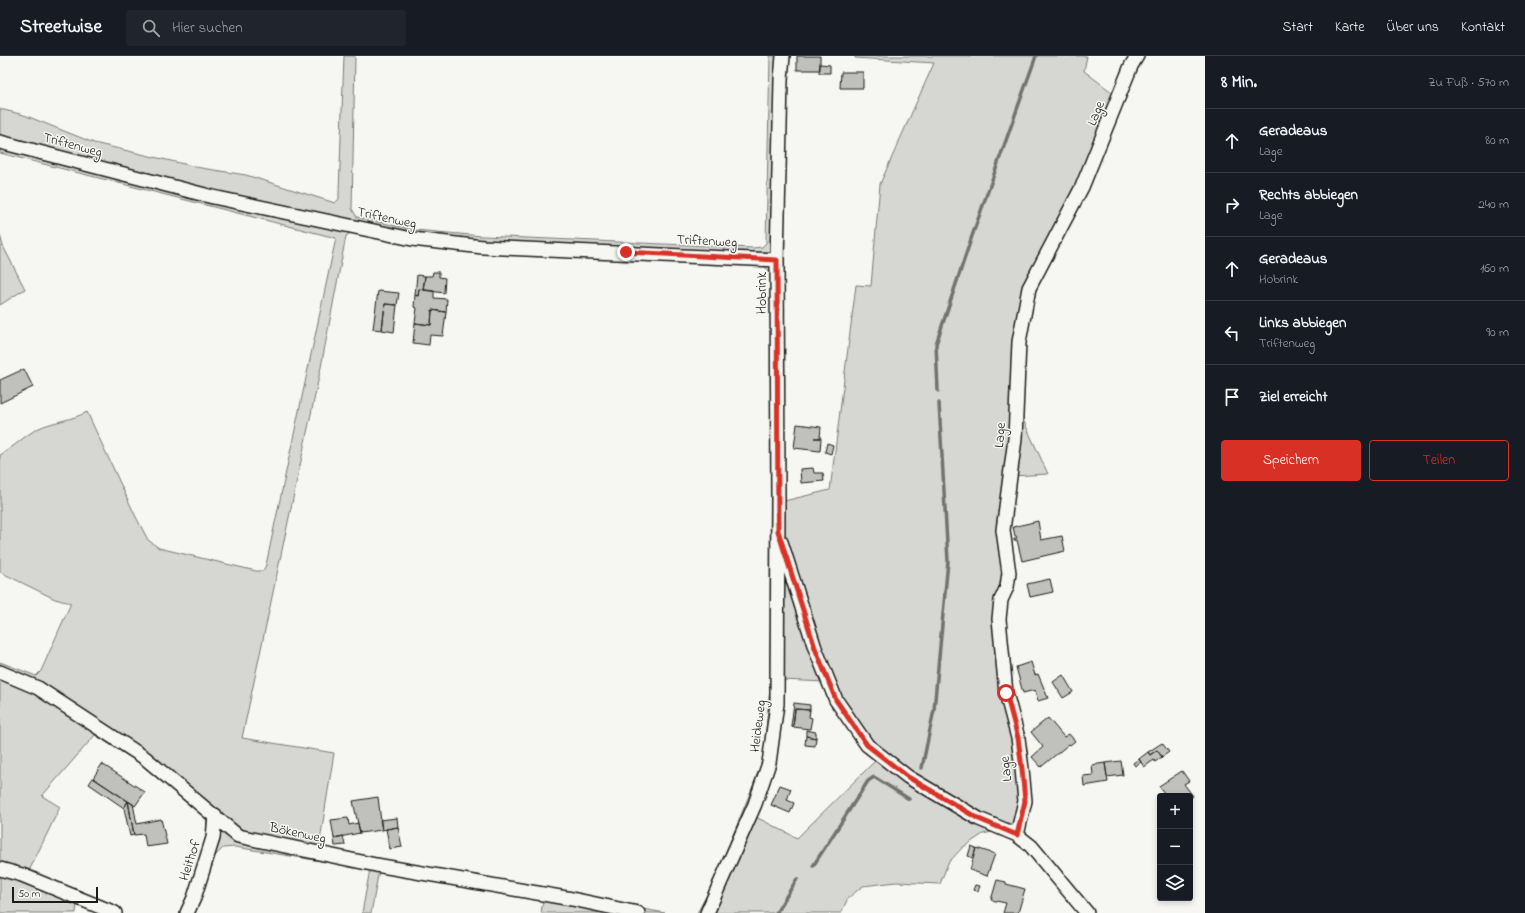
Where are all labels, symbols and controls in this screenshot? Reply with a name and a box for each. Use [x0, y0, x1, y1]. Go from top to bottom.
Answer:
search box [126, 10, 406, 46]
text: Streetwise [20, 14, 102, 41]
icon: search [140, 17, 162, 39]
text: Hier suchen [172, 17, 243, 39]
text: Start [1283, 17, 1313, 38]
text: Karte [1335, 17, 1365, 38]
text: Über uns [1387, 17, 1439, 38]
text: Kontakt [1461, 17, 1505, 38]
text: 8 Min. [1221, 70, 1257, 95]
text: Zu Fuß · 570 m [1428, 73, 1509, 92]
street label: Lage [1082, 97, 1112, 130]
text: Geradeaus [1259, 120, 1327, 142]
street label: Triftenweg [40, 127, 105, 164]
icon: ahead [1221, 130, 1243, 152]
text: 80 m [1485, 131, 1509, 150]
text: Lage [1259, 142, 1283, 161]
text: Rechts abbiegen [1259, 184, 1358, 206]
icon: right [1221, 194, 1243, 216]
text: 240 m [1478, 195, 1509, 214]
street label: Triftenweg [355, 202, 418, 236]
text: Lage [1259, 206, 1283, 225]
street label: Triftenweg [676, 229, 738, 255]
route end [617, 243, 635, 261]
text: Geradeaus [1259, 248, 1327, 270]
icon: ahead [1221, 258, 1243, 280]
text: 160 m [1480, 259, 1509, 278]
text: Hobrink [1259, 270, 1298, 289]
street label: Hobrink [752, 271, 773, 314]
text: Links abbiegen [1259, 312, 1346, 334]
icon: left [1221, 322, 1243, 344]
text: 90 m [1486, 323, 1509, 342]
text: Triftenweg [1259, 334, 1315, 353]
icon: arrive [1221, 386, 1243, 408]
text: Ziel erreicht [1259, 386, 1327, 408]
street label: Lage [989, 421, 1013, 449]
button: Speichern [1221, 440, 1361, 481]
button: Teilen [1369, 440, 1509, 481]
route start [997, 684, 1015, 702]
street label: Heideweg [745, 699, 773, 754]
street label: Lage [994, 754, 1019, 783]
map controls [1157, 793, 1193, 901]
button: + [1157, 793, 1193, 829]
street label: Bökenweg [266, 817, 328, 851]
button: − [1157, 829, 1193, 865]
street label: Heithof [174, 837, 207, 884]
button: layers [1157, 865, 1193, 901]
scale bar [12, 885, 98, 904]
text: 50 m [18, 886, 40, 902]

